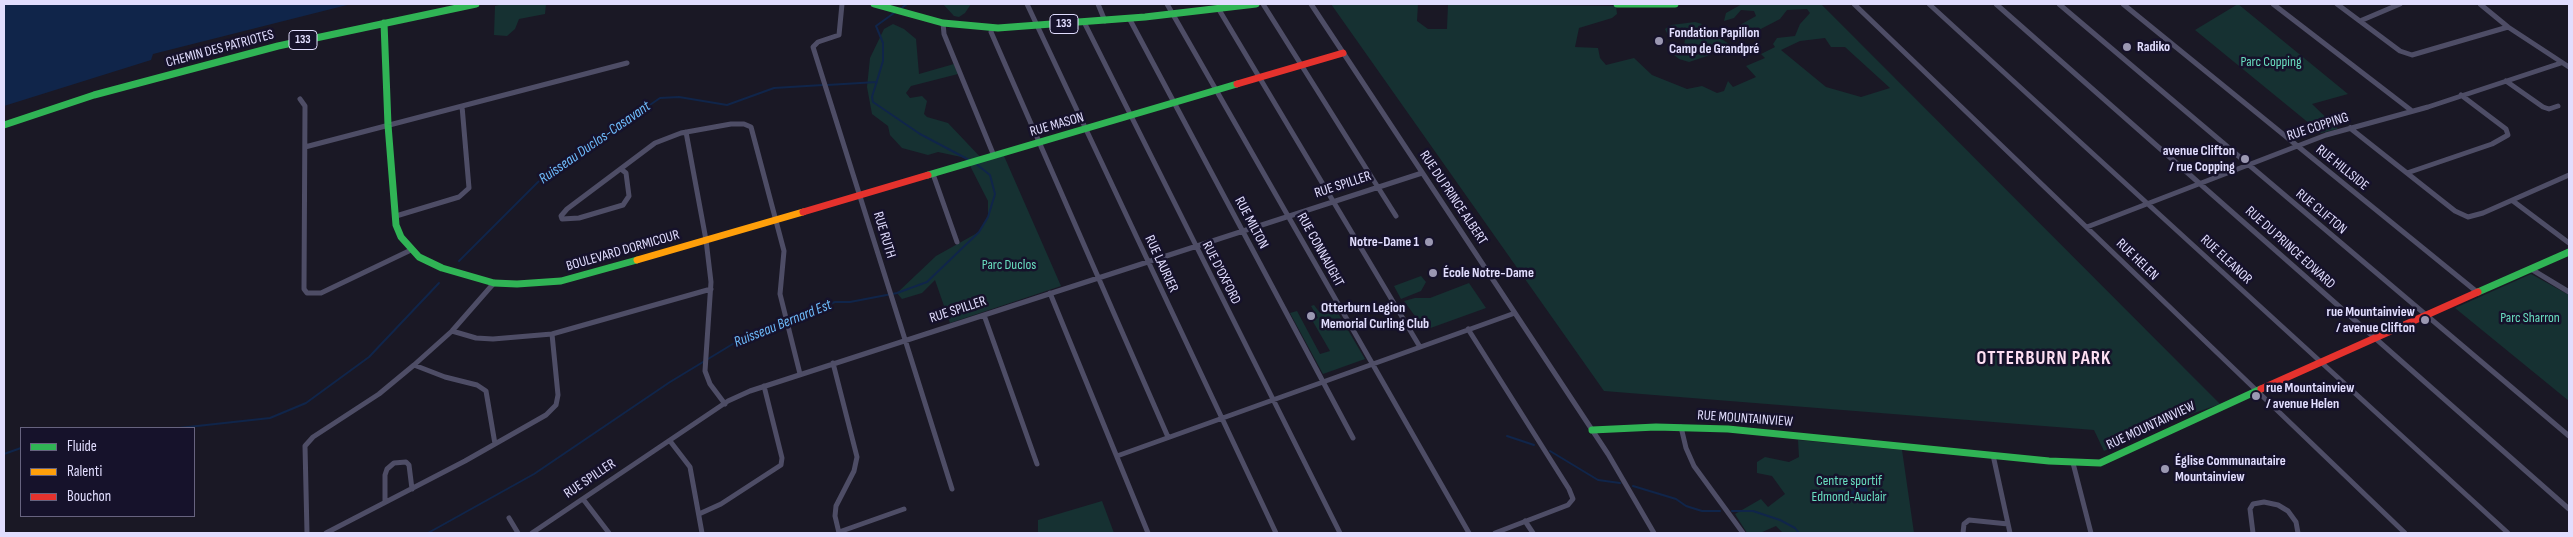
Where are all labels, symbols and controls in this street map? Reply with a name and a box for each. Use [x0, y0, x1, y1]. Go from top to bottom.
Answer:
road number: 133 [1050, 14, 1078, 34]
place label: Fondation Papillon Camp de Grandpré [1669, 25, 1759, 58]
street label: CHEMIN DES PATRIOTES [164, 27, 276, 71]
road number: 133 [289, 30, 317, 50]
marker: Fondation Papillon Camp de Grandpré [1653, 35, 1665, 47]
place label: Radiko [2137, 39, 2170, 55]
marker: Radiko [2121, 41, 2133, 53]
park label: Parc Copping [2241, 54, 2301, 70]
water label: Ruisseau Duclos-Casavant [536, 98, 654, 188]
street label: RUE MASON [1028, 109, 1086, 141]
street label: RUE COPPING [2285, 109, 2351, 145]
street label: RUE HILLSIDE [2312, 142, 2372, 194]
place label: avenue Clifton / rue Copping [2163, 143, 2235, 176]
street label: RUE DU PRINCE ALBERT [1415, 148, 1491, 248]
marker: avenue Clifton / rue Copping [2239, 153, 2251, 165]
street label: RUE SPILLER [1313, 168, 1373, 202]
street label: RUE CLIFTON [2292, 186, 2350, 238]
street label: RUE MILTON [1230, 194, 1272, 252]
street label: RUE DU PRINCE EDWARD [2242, 203, 2338, 293]
street label: RUE RUTH [869, 210, 899, 260]
street label: RUE CONNAUGHT [1293, 210, 1347, 290]
street label: BOULEVARD DORMICOUR [564, 227, 682, 275]
street label: RUE ELEANOR [2197, 232, 2255, 288]
street label: RUE LAURIER [1141, 233, 1181, 295]
place label: Notre-Dame 1 [1349, 234, 1419, 250]
marker: Notre-Dame 1 [1423, 236, 1435, 248]
street label: RUE HELEN [2112, 236, 2162, 284]
street label: RUE D'OXFORD [1198, 239, 1244, 307]
park label: Parc Duclos [982, 257, 1036, 273]
place label: École Notre-Dame [1443, 265, 1534, 281]
marker: École Notre-Dame [1427, 267, 1439, 279]
street label: RUE SPILLER [928, 293, 988, 327]
water label: Ruisseau Bernard Est [732, 296, 834, 352]
place label: Otterburn Legion Memorial Curling Club [1321, 300, 1429, 332]
place label: rue Mountainview / avenue Clifton [2327, 304, 2415, 336]
marker: Otterburn Legion Memorial Curling Club [1305, 310, 1317, 322]
park label: Parc Sharron [2500, 310, 2560, 326]
marker: rue Mountainview / avenue Clifton [2419, 314, 2431, 326]
district label: OTTERBURN PARK [1975, 348, 2113, 370]
place label: rue Mountainview / avenue Helen [2266, 380, 2354, 412]
marker: rue Mountainview / avenue Helen [2250, 390, 2262, 402]
street label: RUE MOUNTAINVIEW [2104, 398, 2198, 454]
street label: RUE MOUNTAINVIEW [1697, 407, 1793, 431]
legend [20, 427, 195, 517]
text: Fluide [67, 437, 97, 456]
place label: Église Communautaire Mountainview [2175, 453, 2286, 486]
street label: RUE SPILLER [561, 456, 619, 502]
text: Ralenti [67, 462, 102, 481]
marker: Église Communautaire Mountainview [2159, 463, 2171, 475]
park label: Centre sportif Edmond-Auclair [1811, 473, 1887, 506]
text: Bouchon [67, 487, 111, 506]

